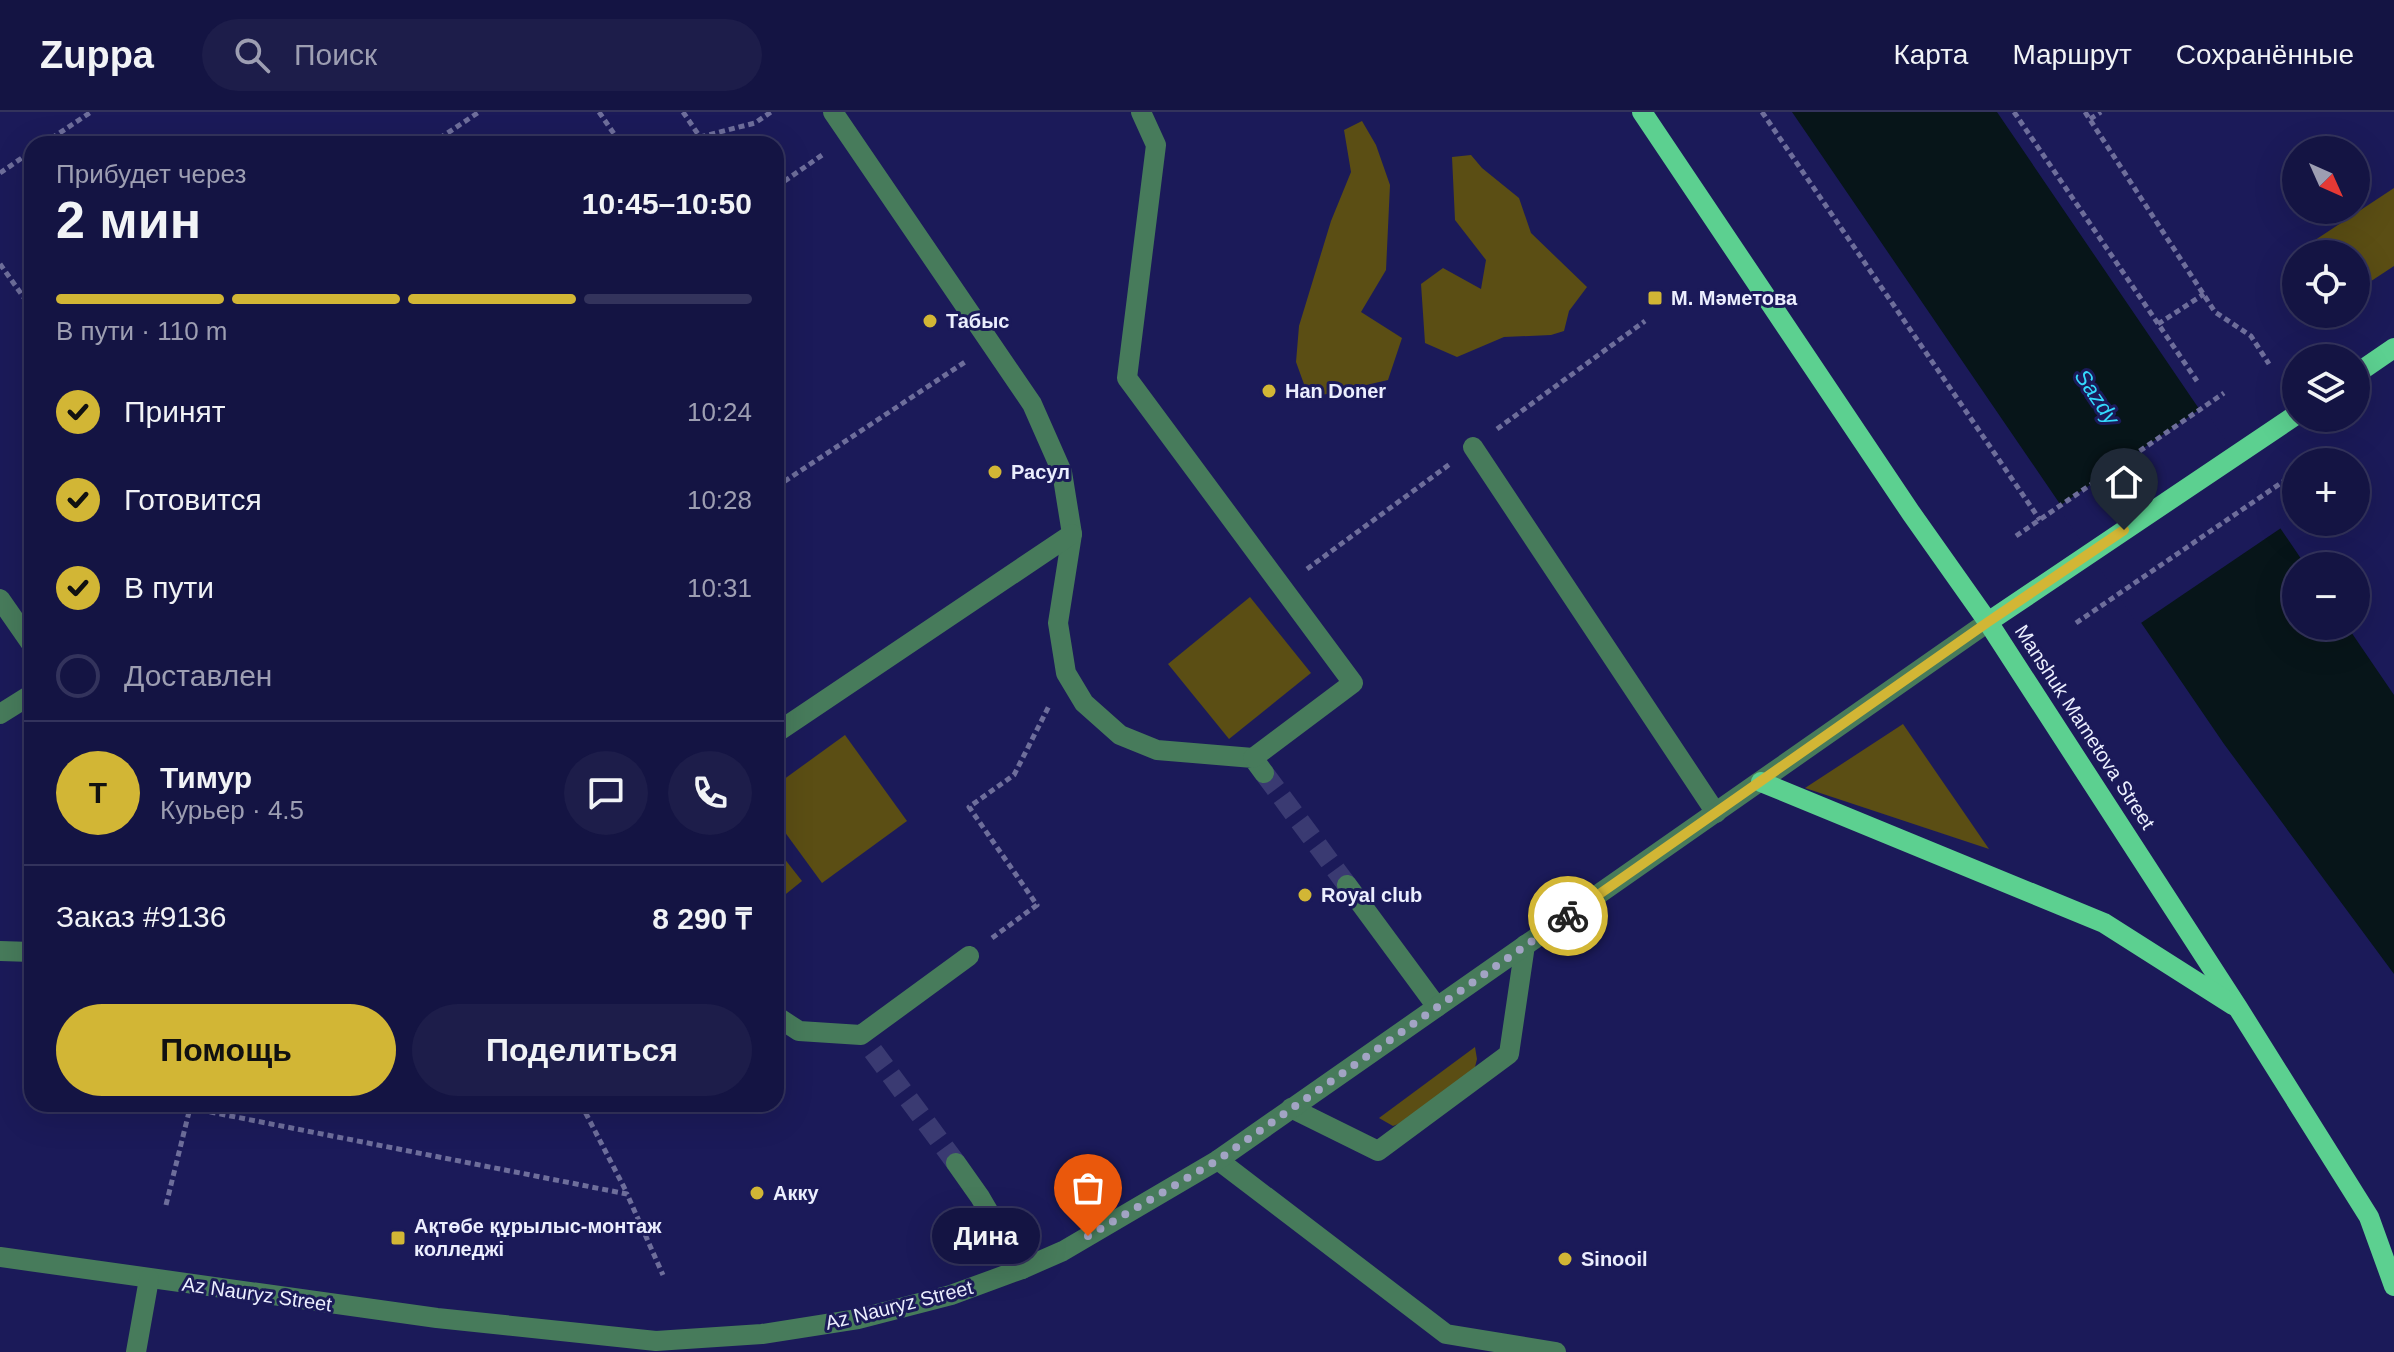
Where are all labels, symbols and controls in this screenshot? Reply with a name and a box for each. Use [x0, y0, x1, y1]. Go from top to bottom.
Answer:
search box [202, 19, 762, 91]
icon: search [230, 33, 274, 77]
text: Zuppa [40, 34, 154, 76]
text: Поиск [294, 38, 377, 71]
text: Карта [1893, 39, 1968, 70]
text: Маршрут [2012, 39, 2132, 70]
text: Сохранённые [2176, 39, 2354, 70]
north arrow [2282, 136, 2370, 224]
map controls [2282, 136, 2370, 640]
text: Прибудет через [56, 159, 246, 189]
text: 10:45–10:50 [582, 187, 752, 220]
text: 2 мин [56, 191, 201, 249]
button: locate [2282, 240, 2370, 328]
place label: М. Мәметова [1671, 287, 1798, 309]
marker: М. Мәметова [1646, 289, 1664, 307]
place label: Табыс [946, 310, 1009, 332]
marker: Табыс [921, 312, 939, 330]
text: В пути · 110 m [56, 316, 228, 346]
button: layers [2282, 344, 2370, 432]
water label: Sazdy [2070, 365, 2126, 431]
place label: Han Doner [1285, 380, 1386, 402]
marker: Han Doner [1260, 382, 1278, 400]
icon: check [56, 390, 100, 434]
text: Принят [124, 395, 226, 428]
text: 10:24 [687, 397, 752, 427]
pin [2090, 448, 2158, 530]
button: + [2282, 448, 2370, 536]
icon: home [2102, 460, 2146, 504]
place label: Расул [1011, 461, 1070, 483]
marker: Расул [986, 463, 1004, 481]
icon: check [56, 478, 100, 522]
text: Готовится [124, 483, 262, 516]
text: 10:28 [687, 485, 752, 515]
button: − [2282, 552, 2370, 640]
icon: check [56, 566, 100, 610]
text: В пути [124, 571, 214, 604]
text: 10:31 [687, 573, 752, 603]
street label: Manshuk Mametova Street [2011, 621, 2160, 834]
text: Доставлен [124, 659, 272, 692]
button: chat [564, 751, 648, 835]
button: phone [668, 751, 752, 835]
text: Тимур [160, 761, 252, 794]
text: Т [89, 776, 107, 809]
text: Курьер · 4.5 [160, 795, 304, 825]
courier [1528, 876, 1608, 956]
place label: Royal club [1321, 884, 1422, 906]
marker: Royal club [1296, 886, 1314, 904]
icon: bike [1546, 894, 1590, 938]
text: Заказ #9136 [56, 900, 226, 933]
text: 8 290 ₸ [652, 902, 752, 935]
button: Помощь [56, 1004, 396, 1096]
button: Поделиться [412, 1004, 752, 1096]
pin [1054, 1154, 1122, 1236]
icon: bag [1066, 1166, 1110, 1210]
place label: Акку [773, 1182, 819, 1204]
marker: Акку [748, 1184, 766, 1202]
callout: Дина [932, 1208, 1040, 1264]
place label: Ақтөбе құрылыс-монтаж колледжі [414, 1215, 662, 1260]
text: Дина [954, 1221, 1018, 1251]
marker: Ақтөбе құрылыс-монтаж колледжі [389, 1229, 407, 1247]
place label: Sinooil [1581, 1248, 1648, 1270]
marker: Sinooil [1556, 1250, 1574, 1268]
street label: Az Nauryz Street [181, 1273, 334, 1315]
street label: Az Nauryz Street [823, 1276, 975, 1334]

